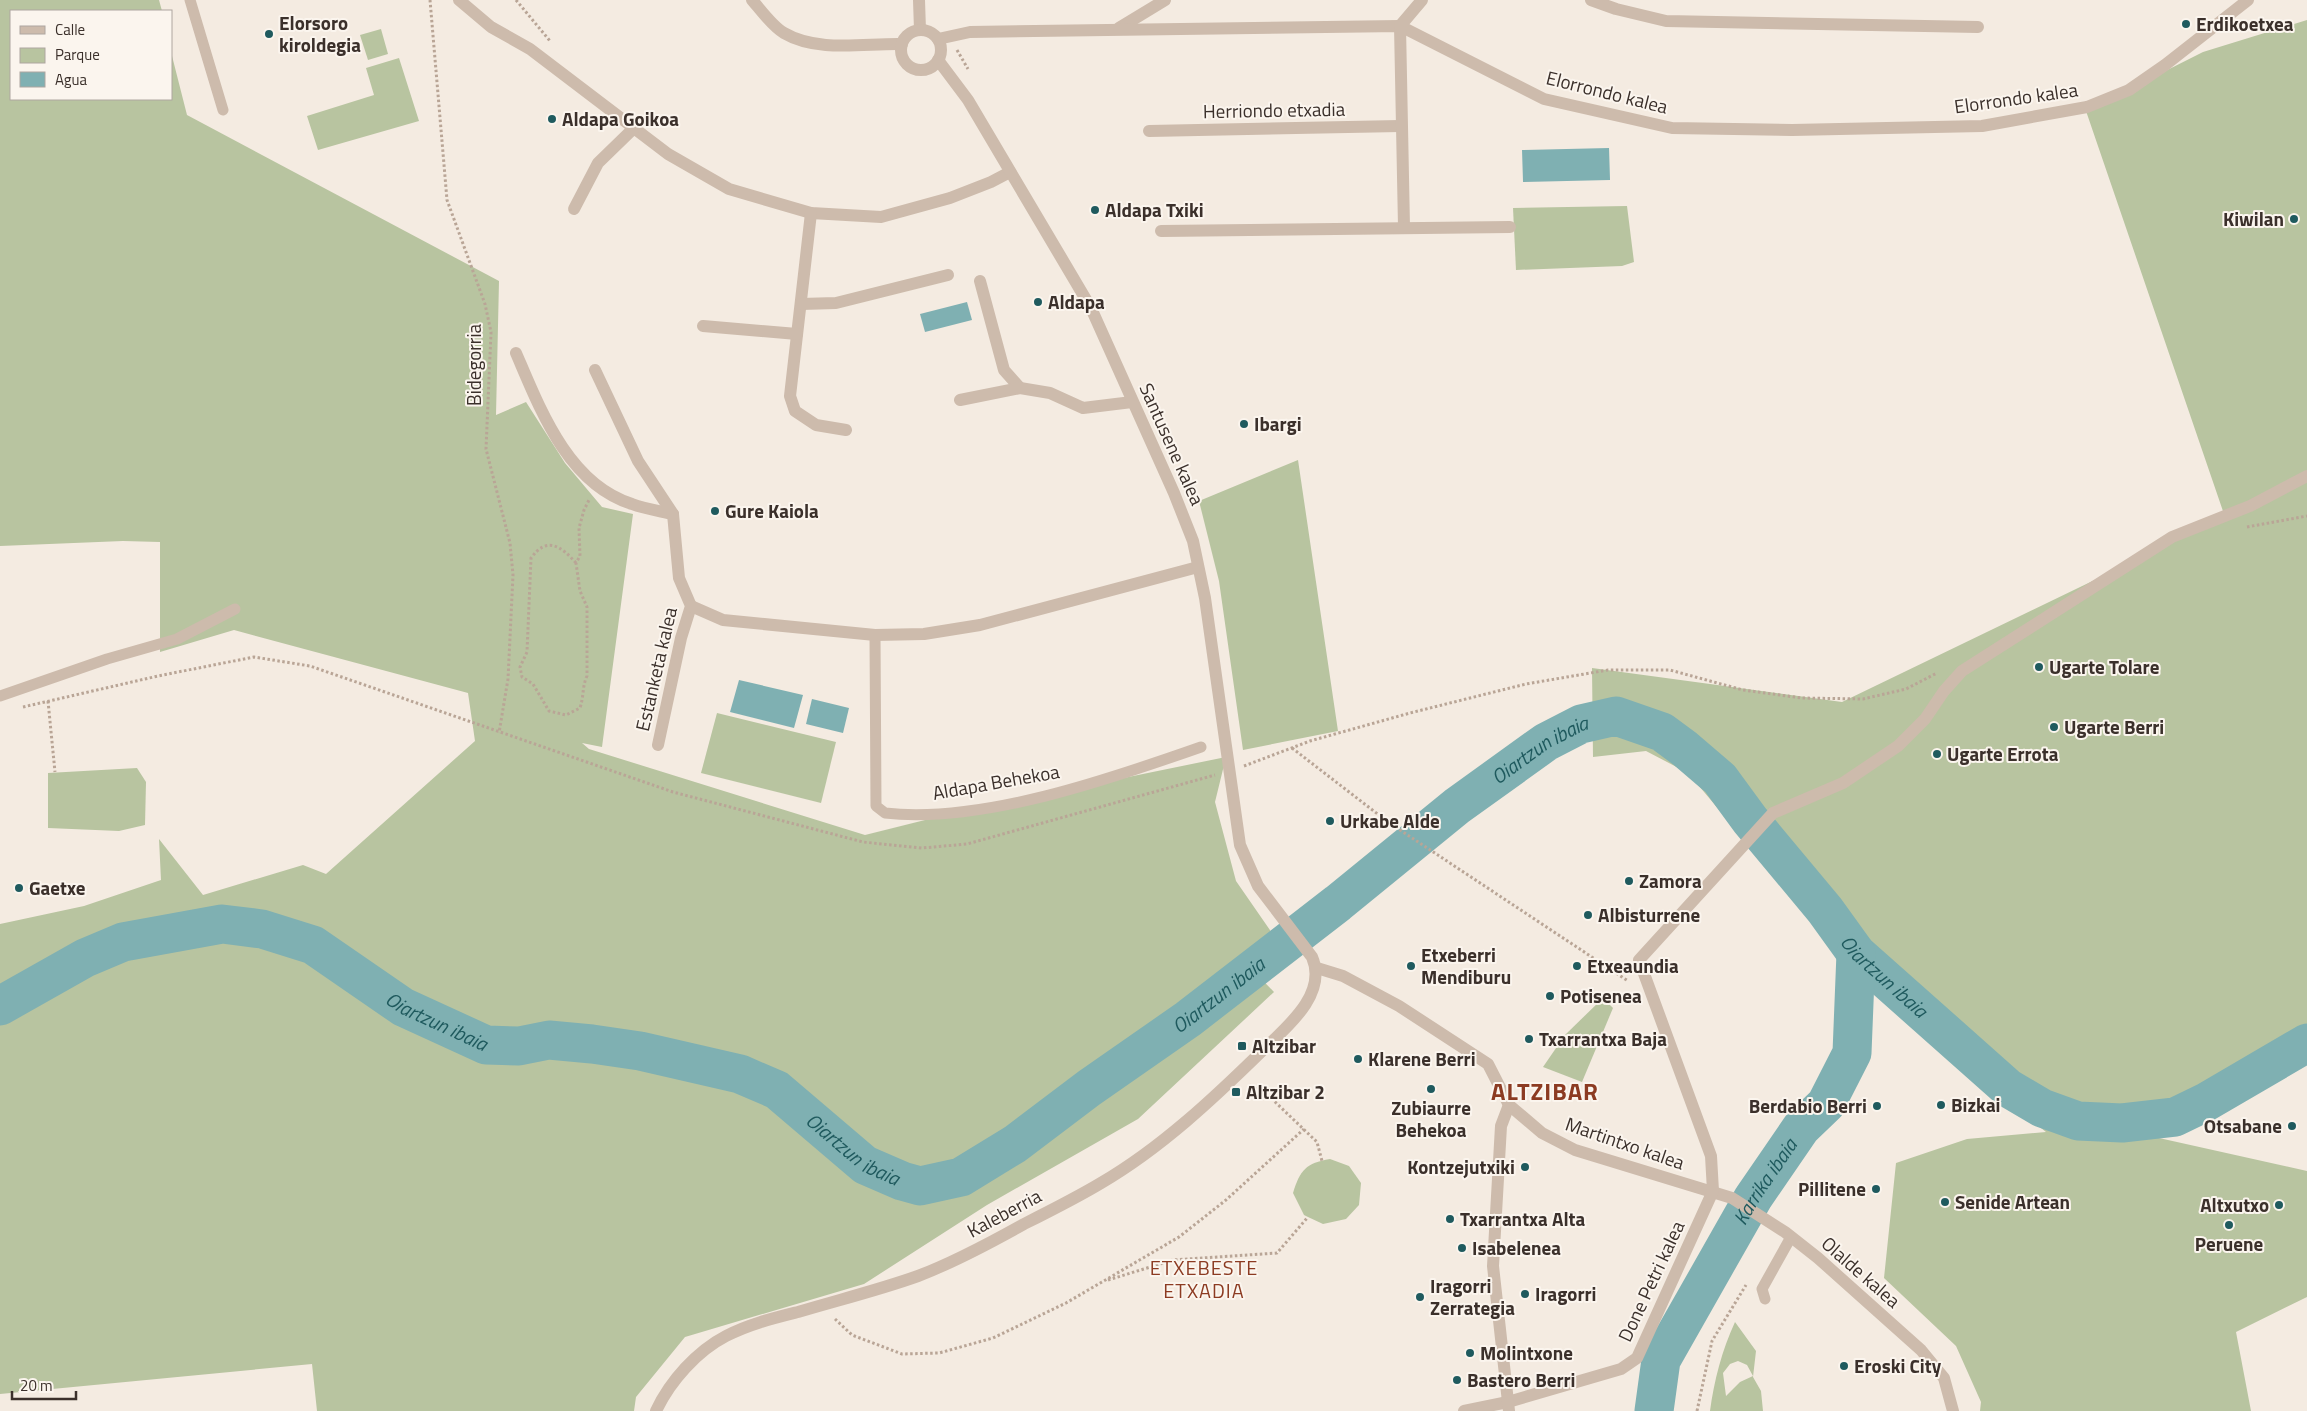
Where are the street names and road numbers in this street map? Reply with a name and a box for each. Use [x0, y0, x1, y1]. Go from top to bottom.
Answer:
street label: Elorrondo kalea [1543, 62, 1671, 121]
street label: Elorrondo kalea [1952, 74, 2080, 121]
street label: Herriondo etxadia [1203, 94, 1346, 125]
street label: Bidegorria [459, 323, 488, 406]
street label: Santusene kalea [1133, 378, 1213, 510]
street label: Estanketa kalea [627, 604, 684, 734]
street label: Aldapa Behekoa [930, 756, 1062, 807]
street label: Martintxo kalea [1562, 1109, 1689, 1177]
street label: Kaleberria [961, 1181, 1047, 1244]
street label: Done Petri kalea [1610, 1215, 1691, 1346]
street label: Olalde kalea [1815, 1229, 1908, 1315]

